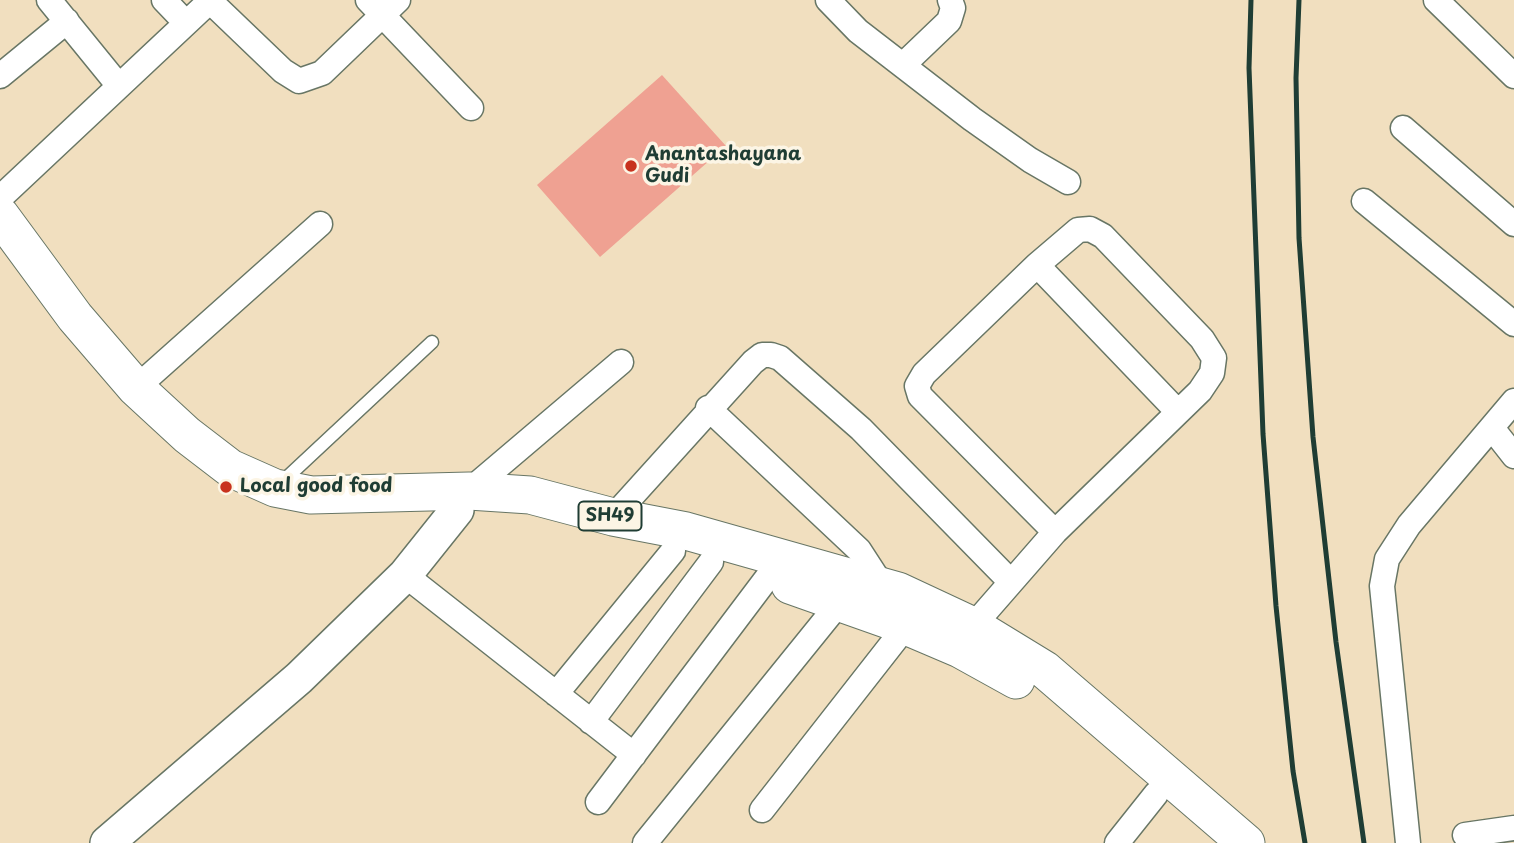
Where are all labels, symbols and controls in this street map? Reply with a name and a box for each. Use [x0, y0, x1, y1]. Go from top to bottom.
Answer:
place label: Anantashayana Gudi [645, 144, 801, 188]
marker: Anantashayana Gudi [623, 158, 639, 174]
place label: Local good food [240, 476, 392, 498]
marker: Local good food [218, 479, 234, 495]
road number: SH49 [578, 502, 642, 530]

